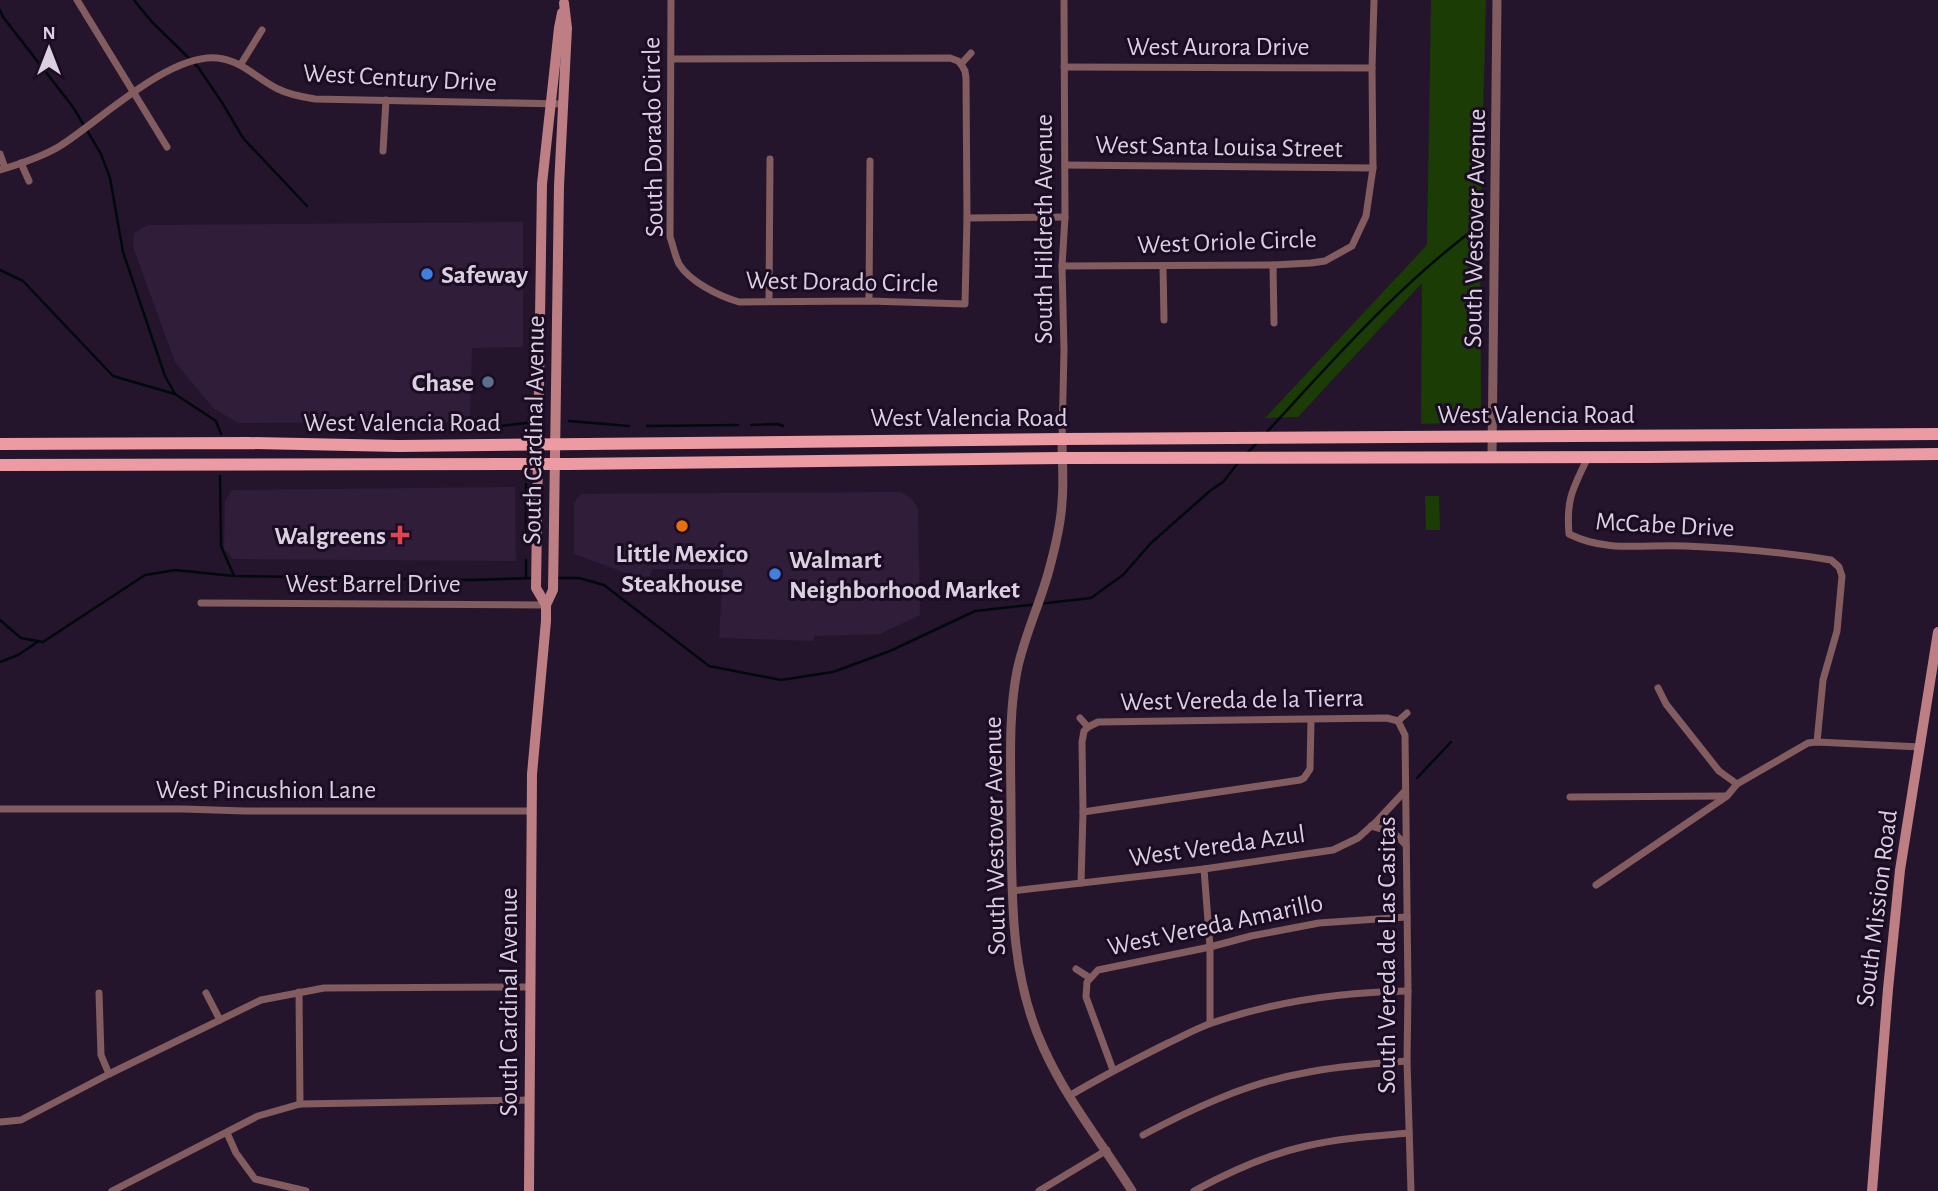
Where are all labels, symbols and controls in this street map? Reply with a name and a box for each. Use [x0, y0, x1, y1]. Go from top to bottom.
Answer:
north arrow [14, 14, 84, 84]
text: N [42, 24, 56, 43]
street label: West Aurora Drive [1126, 34, 1310, 60]
street label: South Dorado Circle [638, 37, 668, 237]
street label: West Century Drive [302, 60, 498, 96]
street label: South Westover Avenue [1460, 108, 1490, 348]
street label: South Hildreth Avenue [1031, 114, 1057, 344]
street label: West Santa Louisa Street [1095, 132, 1343, 162]
street label: West Oriole Circle [1137, 226, 1317, 258]
place label: Safeway [441, 262, 528, 288]
marker: Safeway [419, 266, 435, 282]
street label: West Dorado Circle [745, 267, 939, 297]
street label: South Cardinal Avenue [519, 315, 549, 545]
place label: Chase [412, 370, 474, 396]
marker: Chase [480, 374, 496, 390]
street label: West Valencia Road [1437, 402, 1635, 428]
street label: West Valencia Road [870, 405, 1068, 431]
street label: West Valencia Road [303, 410, 501, 436]
street label: McCabe Drive [1595, 508, 1735, 542]
marker: Little Mexico Steakhouse [674, 518, 690, 534]
place label: Walgreens [274, 523, 386, 549]
marker: Walgreens [392, 527, 408, 543]
place label: Little Mexico Steakhouse [616, 541, 749, 597]
place label: Walmart Neighborhood Market [789, 547, 1020, 603]
marker: Walmart Neighborhood Market [767, 566, 783, 582]
street label: West Barrel Drive [285, 571, 461, 597]
street label: West Vereda de la Tierra [1120, 685, 1364, 715]
street label: South Westover Avenue [980, 716, 1010, 956]
street label: West Pincushion Lane [156, 777, 376, 803]
street label: South Mission Road [1852, 808, 1902, 1008]
street label: South Vereda de Las Casitas [1374, 816, 1400, 1094]
street label: West Vereda Azul [1128, 821, 1307, 871]
street label: South Cardinal Avenue [496, 887, 522, 1117]
street label: West Vereda Amarillo [1105, 889, 1325, 961]

